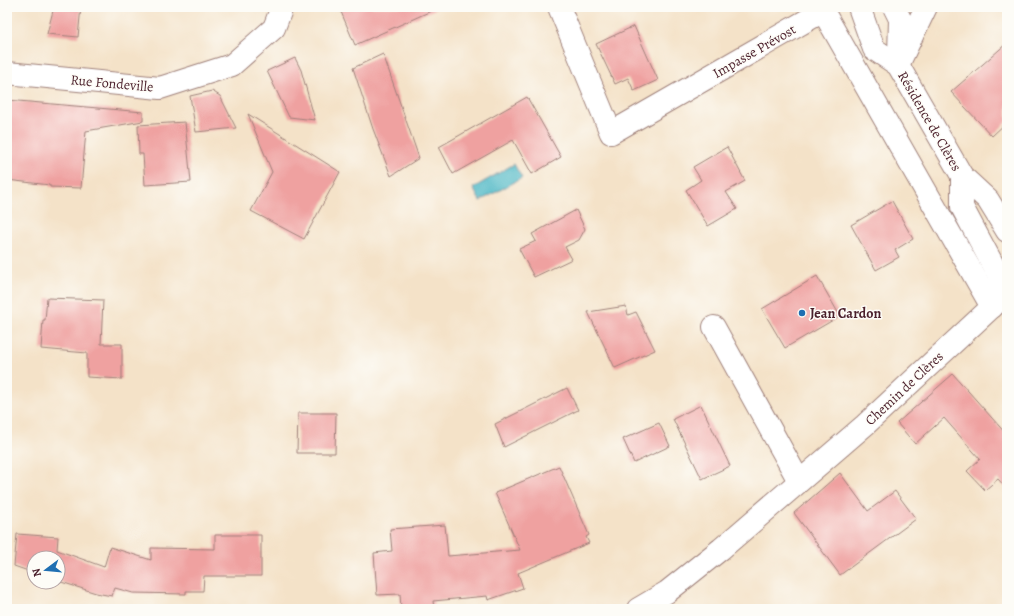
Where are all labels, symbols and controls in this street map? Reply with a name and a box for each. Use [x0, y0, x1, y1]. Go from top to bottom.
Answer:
street label: Impasse Prévost [709, 20, 800, 83]
street label: Résidence de Clères [893, 68, 966, 175]
street label: Rue Fondeville [70, 70, 154, 97]
place label: Jean Cardon [810, 304, 881, 323]
marker: Jean Cardon [797, 308, 807, 318]
street label: Chemin de Clères [861, 347, 948, 430]
north arrow [26, 550, 66, 590]
text: N [29, 567, 45, 579]

